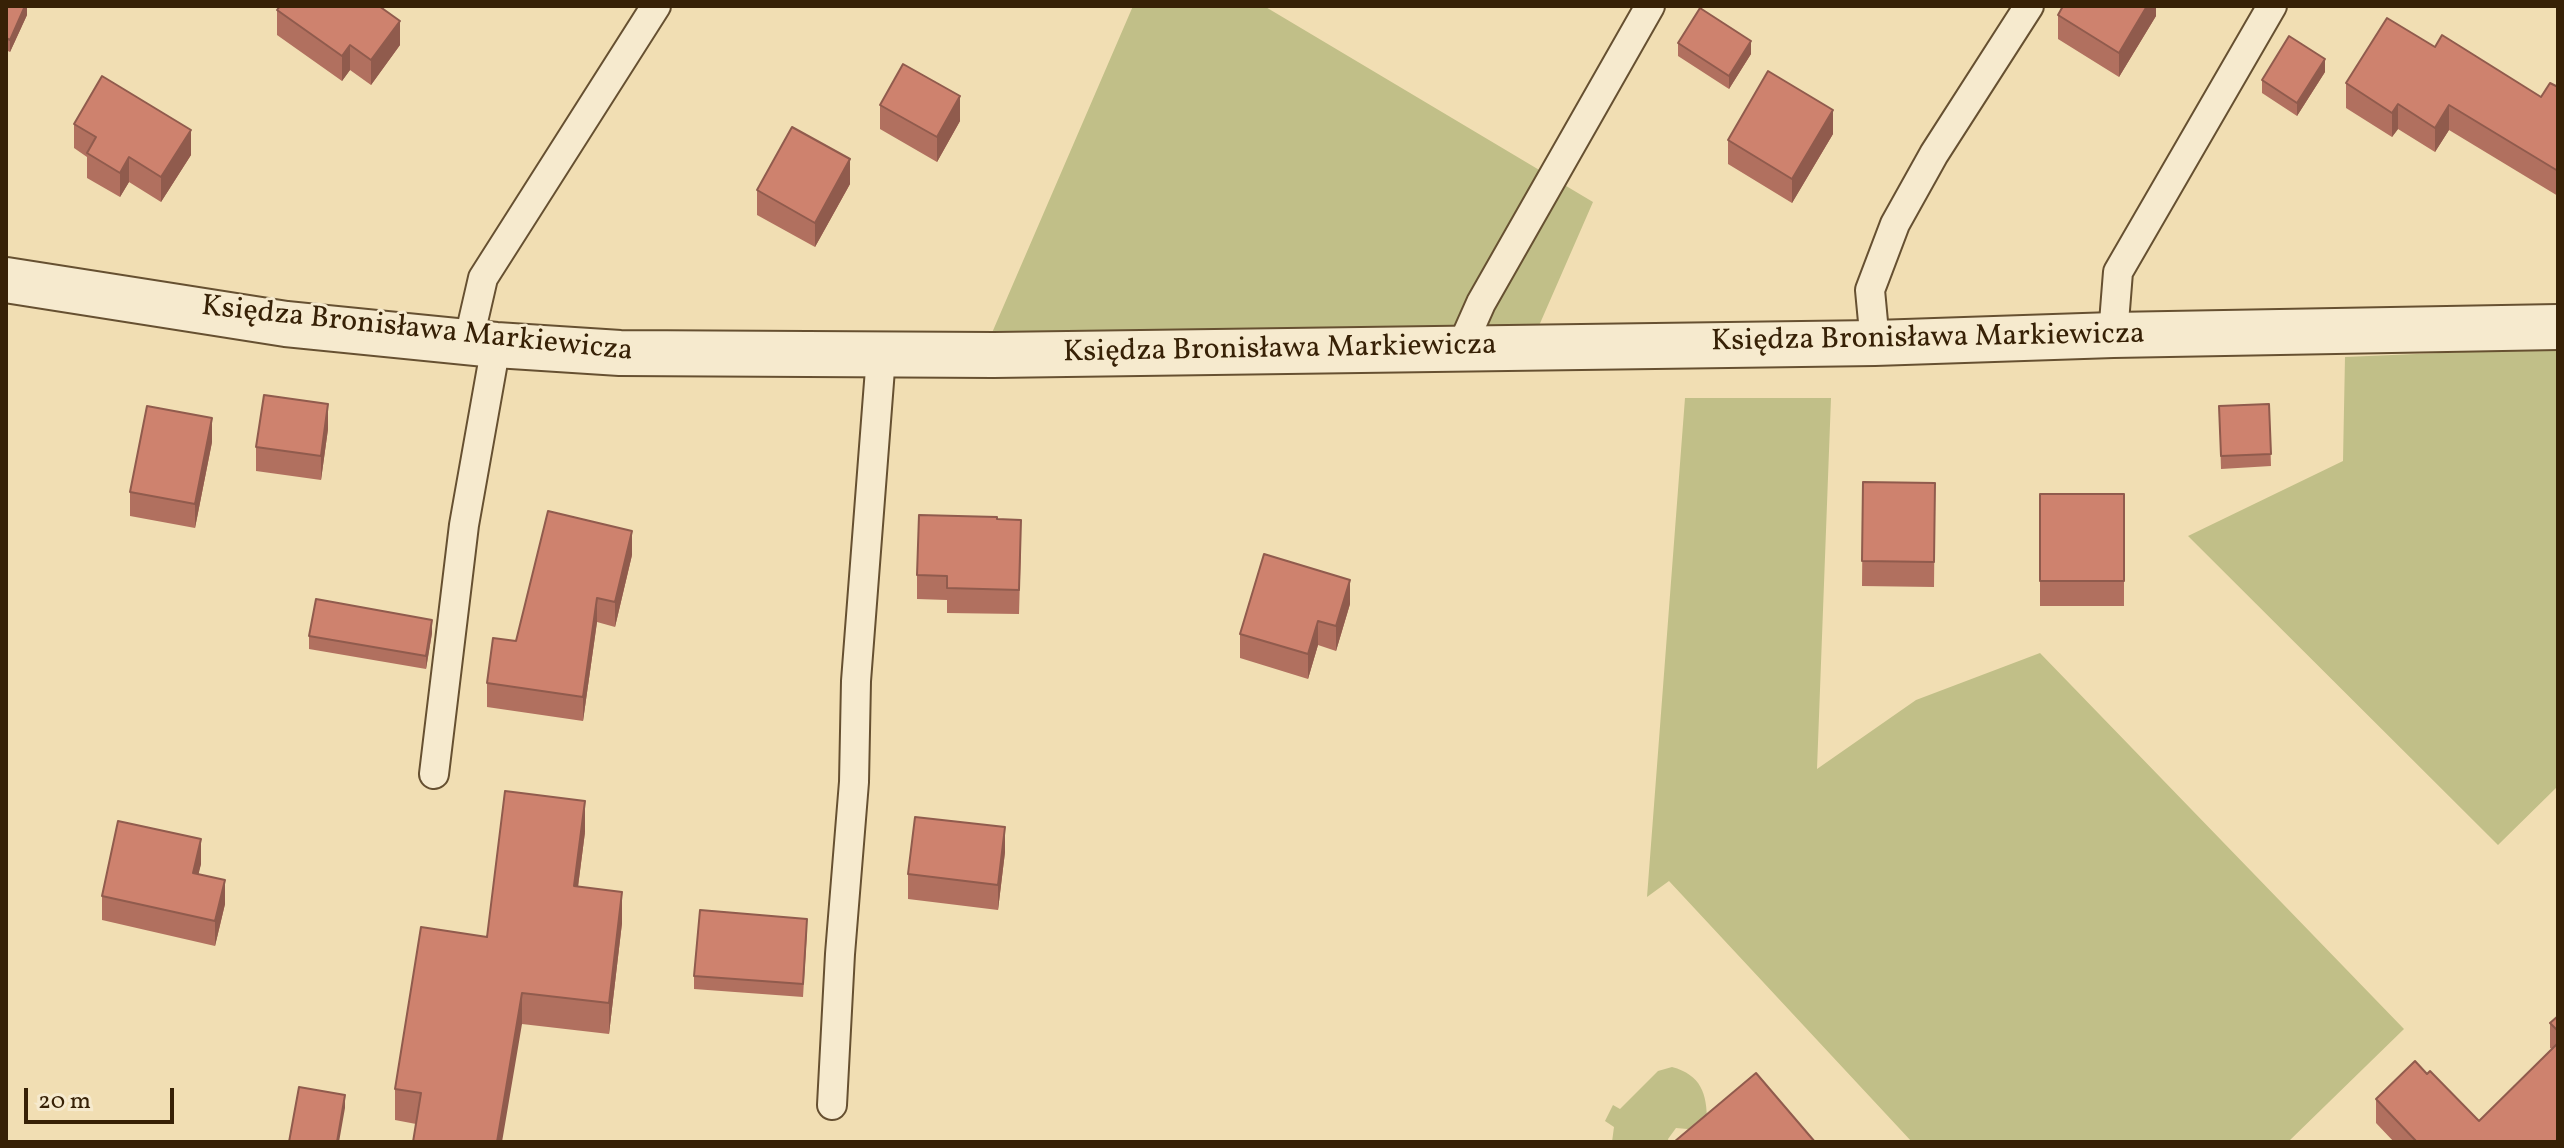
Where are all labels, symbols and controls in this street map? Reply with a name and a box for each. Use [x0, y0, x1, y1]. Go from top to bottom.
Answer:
street label: Księdza Bronisława Markiewicza [199, 290, 635, 372]
street label: Księdza Bronisława Markiewicza [1711, 318, 2145, 362]
street label: Księdza Bronisława Markiewicza [1063, 329, 1497, 373]
scale bar [28, 1072, 178, 1122]
text: 20 m [38, 1085, 91, 1119]

